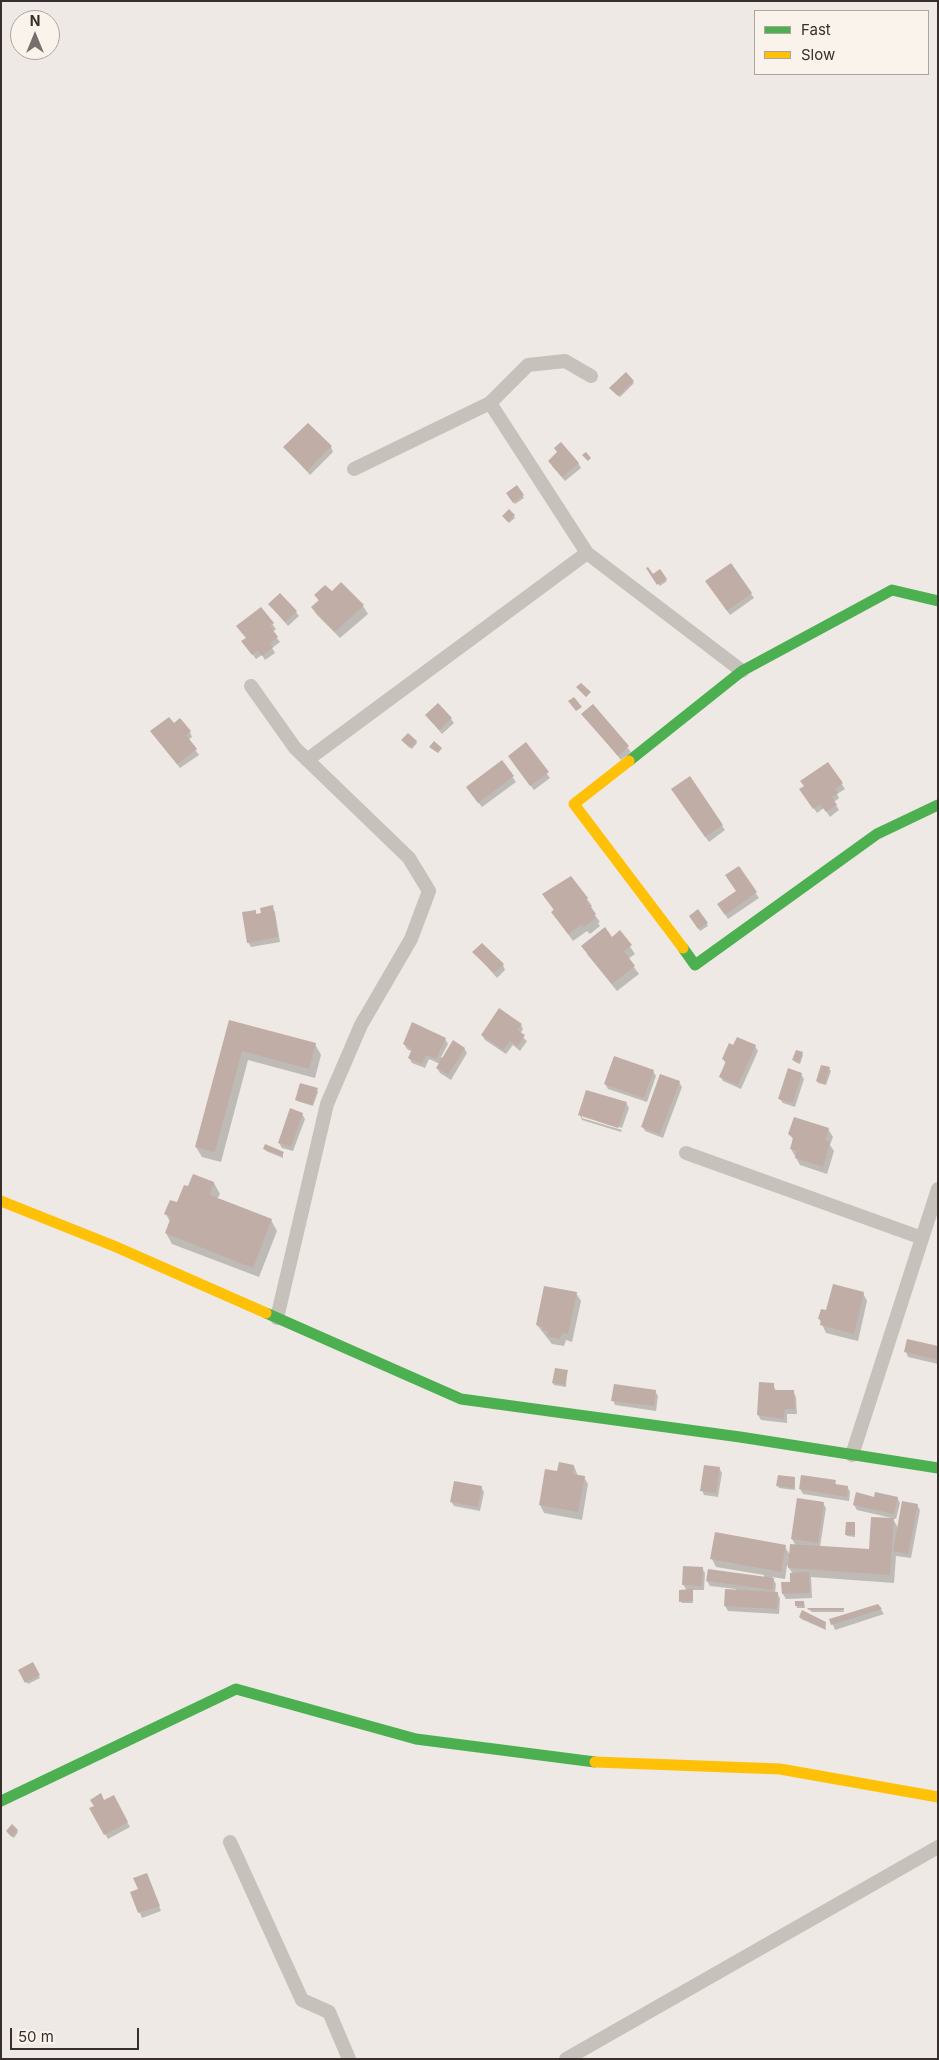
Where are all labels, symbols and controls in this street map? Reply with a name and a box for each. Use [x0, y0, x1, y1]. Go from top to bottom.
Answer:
north arrow [10, 10, 60, 60]
legend [754, 10, 929, 75]
text: N [30, 12, 40, 29]
text: Fast [801, 20, 831, 39]
text: Slow [801, 45, 835, 64]
scale bar [12, 2018, 141, 2050]
text: 50 m [18, 2027, 54, 2046]

